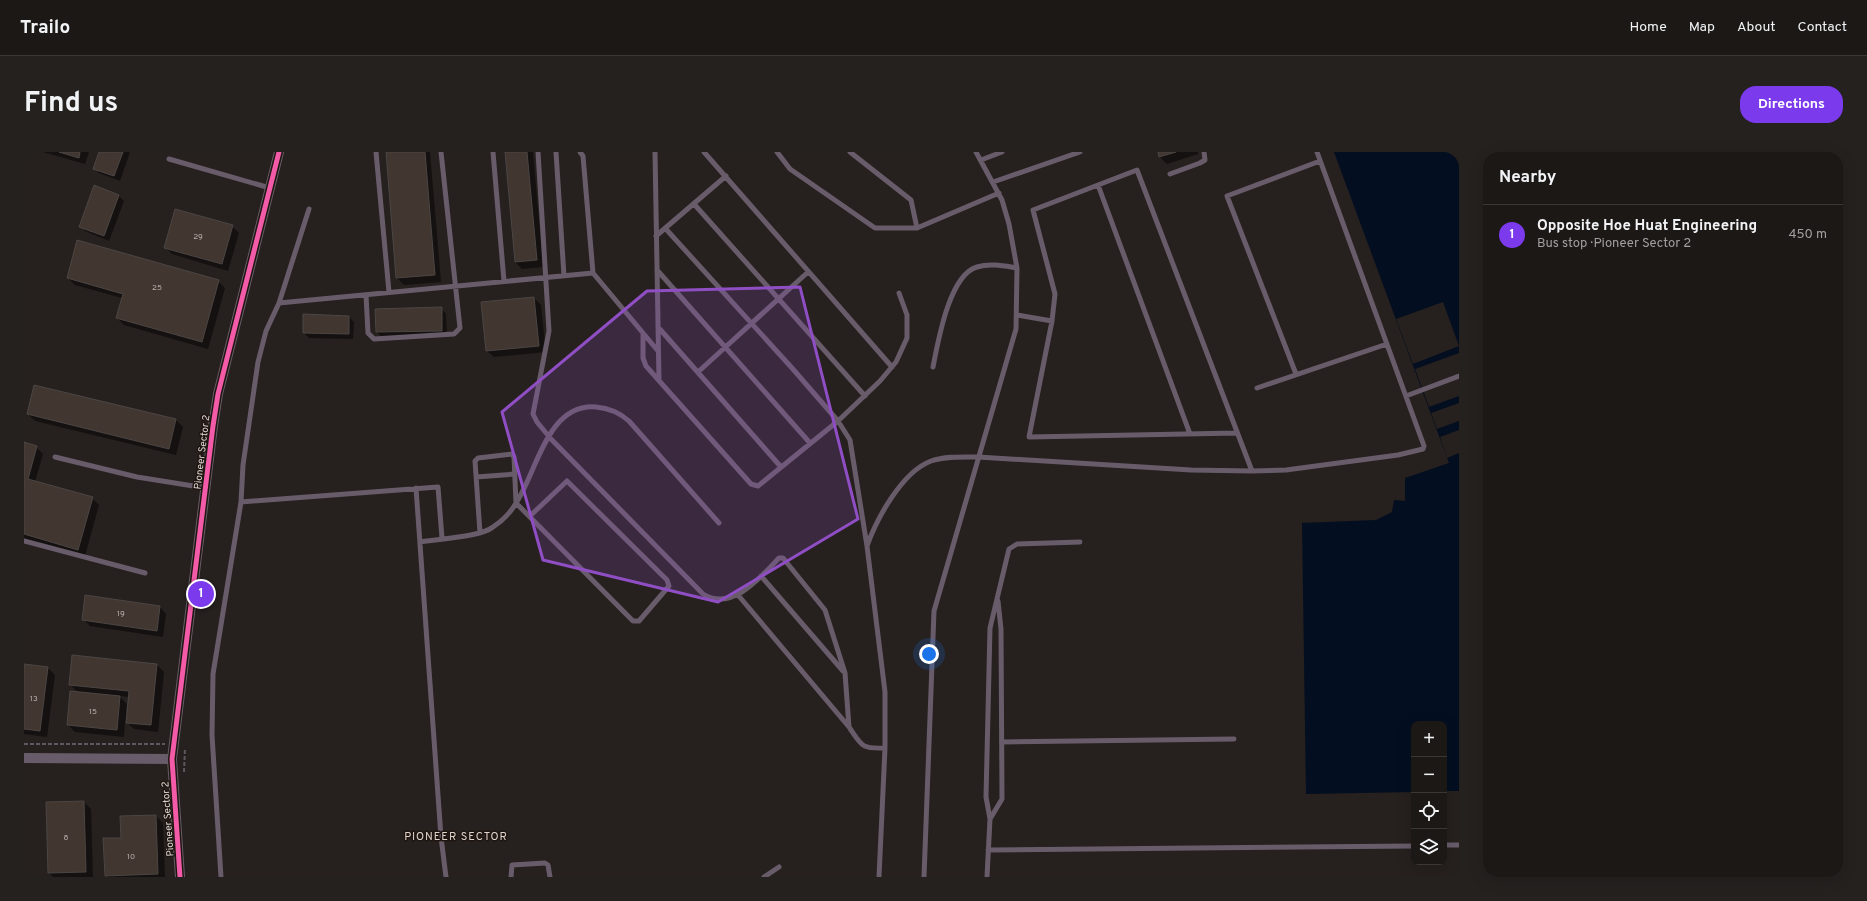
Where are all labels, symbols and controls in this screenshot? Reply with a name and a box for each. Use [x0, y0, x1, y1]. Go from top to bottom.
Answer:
text: Trailo [20, 16, 70, 40]
text: Home [1630, 19, 1667, 36]
text: Map [1689, 19, 1715, 36]
text: About [1737, 19, 1776, 36]
text: Contact [1798, 19, 1847, 36]
text: Find us [24, 86, 118, 122]
button: Directions [1740, 86, 1843, 123]
text: Nearby [1499, 167, 1556, 189]
text: Opposite Hoe Huat Engineering [1537, 217, 1757, 236]
text: 1 [1509, 227, 1515, 243]
text: 450 m [1788, 227, 1827, 243]
house number: 29 [193, 232, 203, 242]
text: Bus stop · Pioneer Sector 2 [1537, 236, 1691, 252]
house number: 25 [152, 283, 162, 293]
street label: Pioneer Sector 2 [191, 414, 214, 490]
pin: 1 [188, 579, 214, 609]
house number: 19 [117, 609, 125, 619]
your location [919, 644, 939, 664]
house number: 13 [30, 694, 38, 704]
house number: 15 [89, 707, 97, 717]
map controls [1411, 721, 1447, 865]
button: + [1411, 721, 1447, 757]
button: − [1411, 757, 1447, 793]
street label: Pioneer Sector 2 [159, 781, 178, 857]
button: locate [1411, 793, 1447, 829]
button: layers [1411, 829, 1447, 865]
district label: PIONEER SECTOR [404, 830, 508, 844]
house number: 8 [64, 833, 69, 843]
house number: 10 [127, 852, 135, 862]

